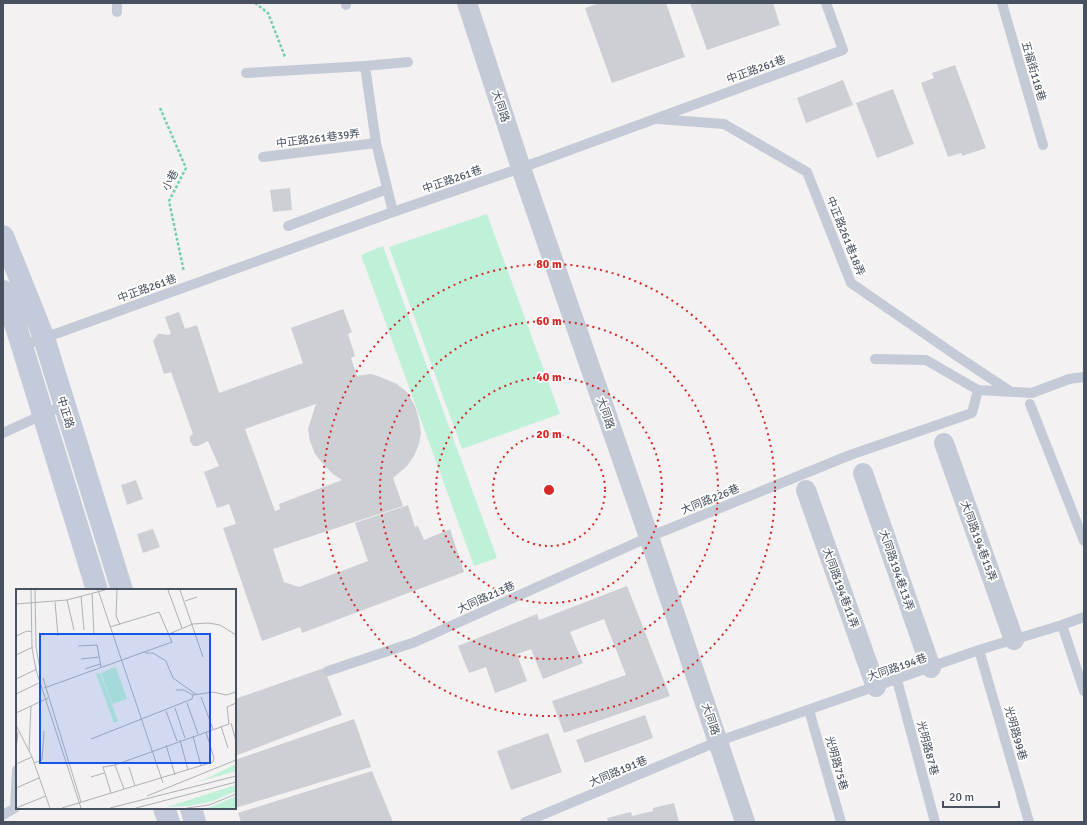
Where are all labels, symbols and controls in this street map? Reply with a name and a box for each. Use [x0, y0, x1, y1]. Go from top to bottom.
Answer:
street label: 五福街118巷 [1019, 40, 1048, 103]
street label: 中正路261巷 [725, 53, 787, 86]
street label: 大同路 [489, 88, 512, 124]
street label: 中正路261巷39弄 [275, 127, 361, 150]
street label: 中正路261巷 [421, 163, 484, 196]
street label: 小巷 [160, 167, 181, 193]
street label: 中正路261巷18弄 [824, 194, 867, 278]
text: 80 m [536, 257, 562, 272]
street label: 中正路261巷 [116, 272, 178, 305]
text: 60 m [536, 314, 562, 329]
text: 40 m [536, 370, 562, 385]
street label: 中正路 [54, 394, 77, 430]
street label: 大同路 [594, 395, 617, 431]
text: 20 m [536, 427, 562, 442]
street label: 大同路226巷 [679, 482, 741, 517]
centre of rings [542, 483, 556, 497]
street label: 大同路194巷15弄 [958, 499, 999, 583]
street label: 大同路194巷13弄 [877, 528, 916, 612]
street label: 大同路194巷11弄 [820, 546, 861, 630]
street label: 大同路213巷 [455, 579, 517, 616]
inset map [16, 589, 236, 809]
street label: 大同路194巷 [866, 651, 929, 684]
street label: 大同路 [699, 701, 722, 737]
street label: 光明路99巷 [1002, 704, 1029, 762]
street label: 光明路87巷 [914, 719, 941, 777]
street label: 光明路75巷 [823, 734, 850, 792]
street label: 大同路191巷 [587, 753, 649, 790]
scale bar [943, 783, 999, 809]
text: 20 m [949, 790, 974, 805]

